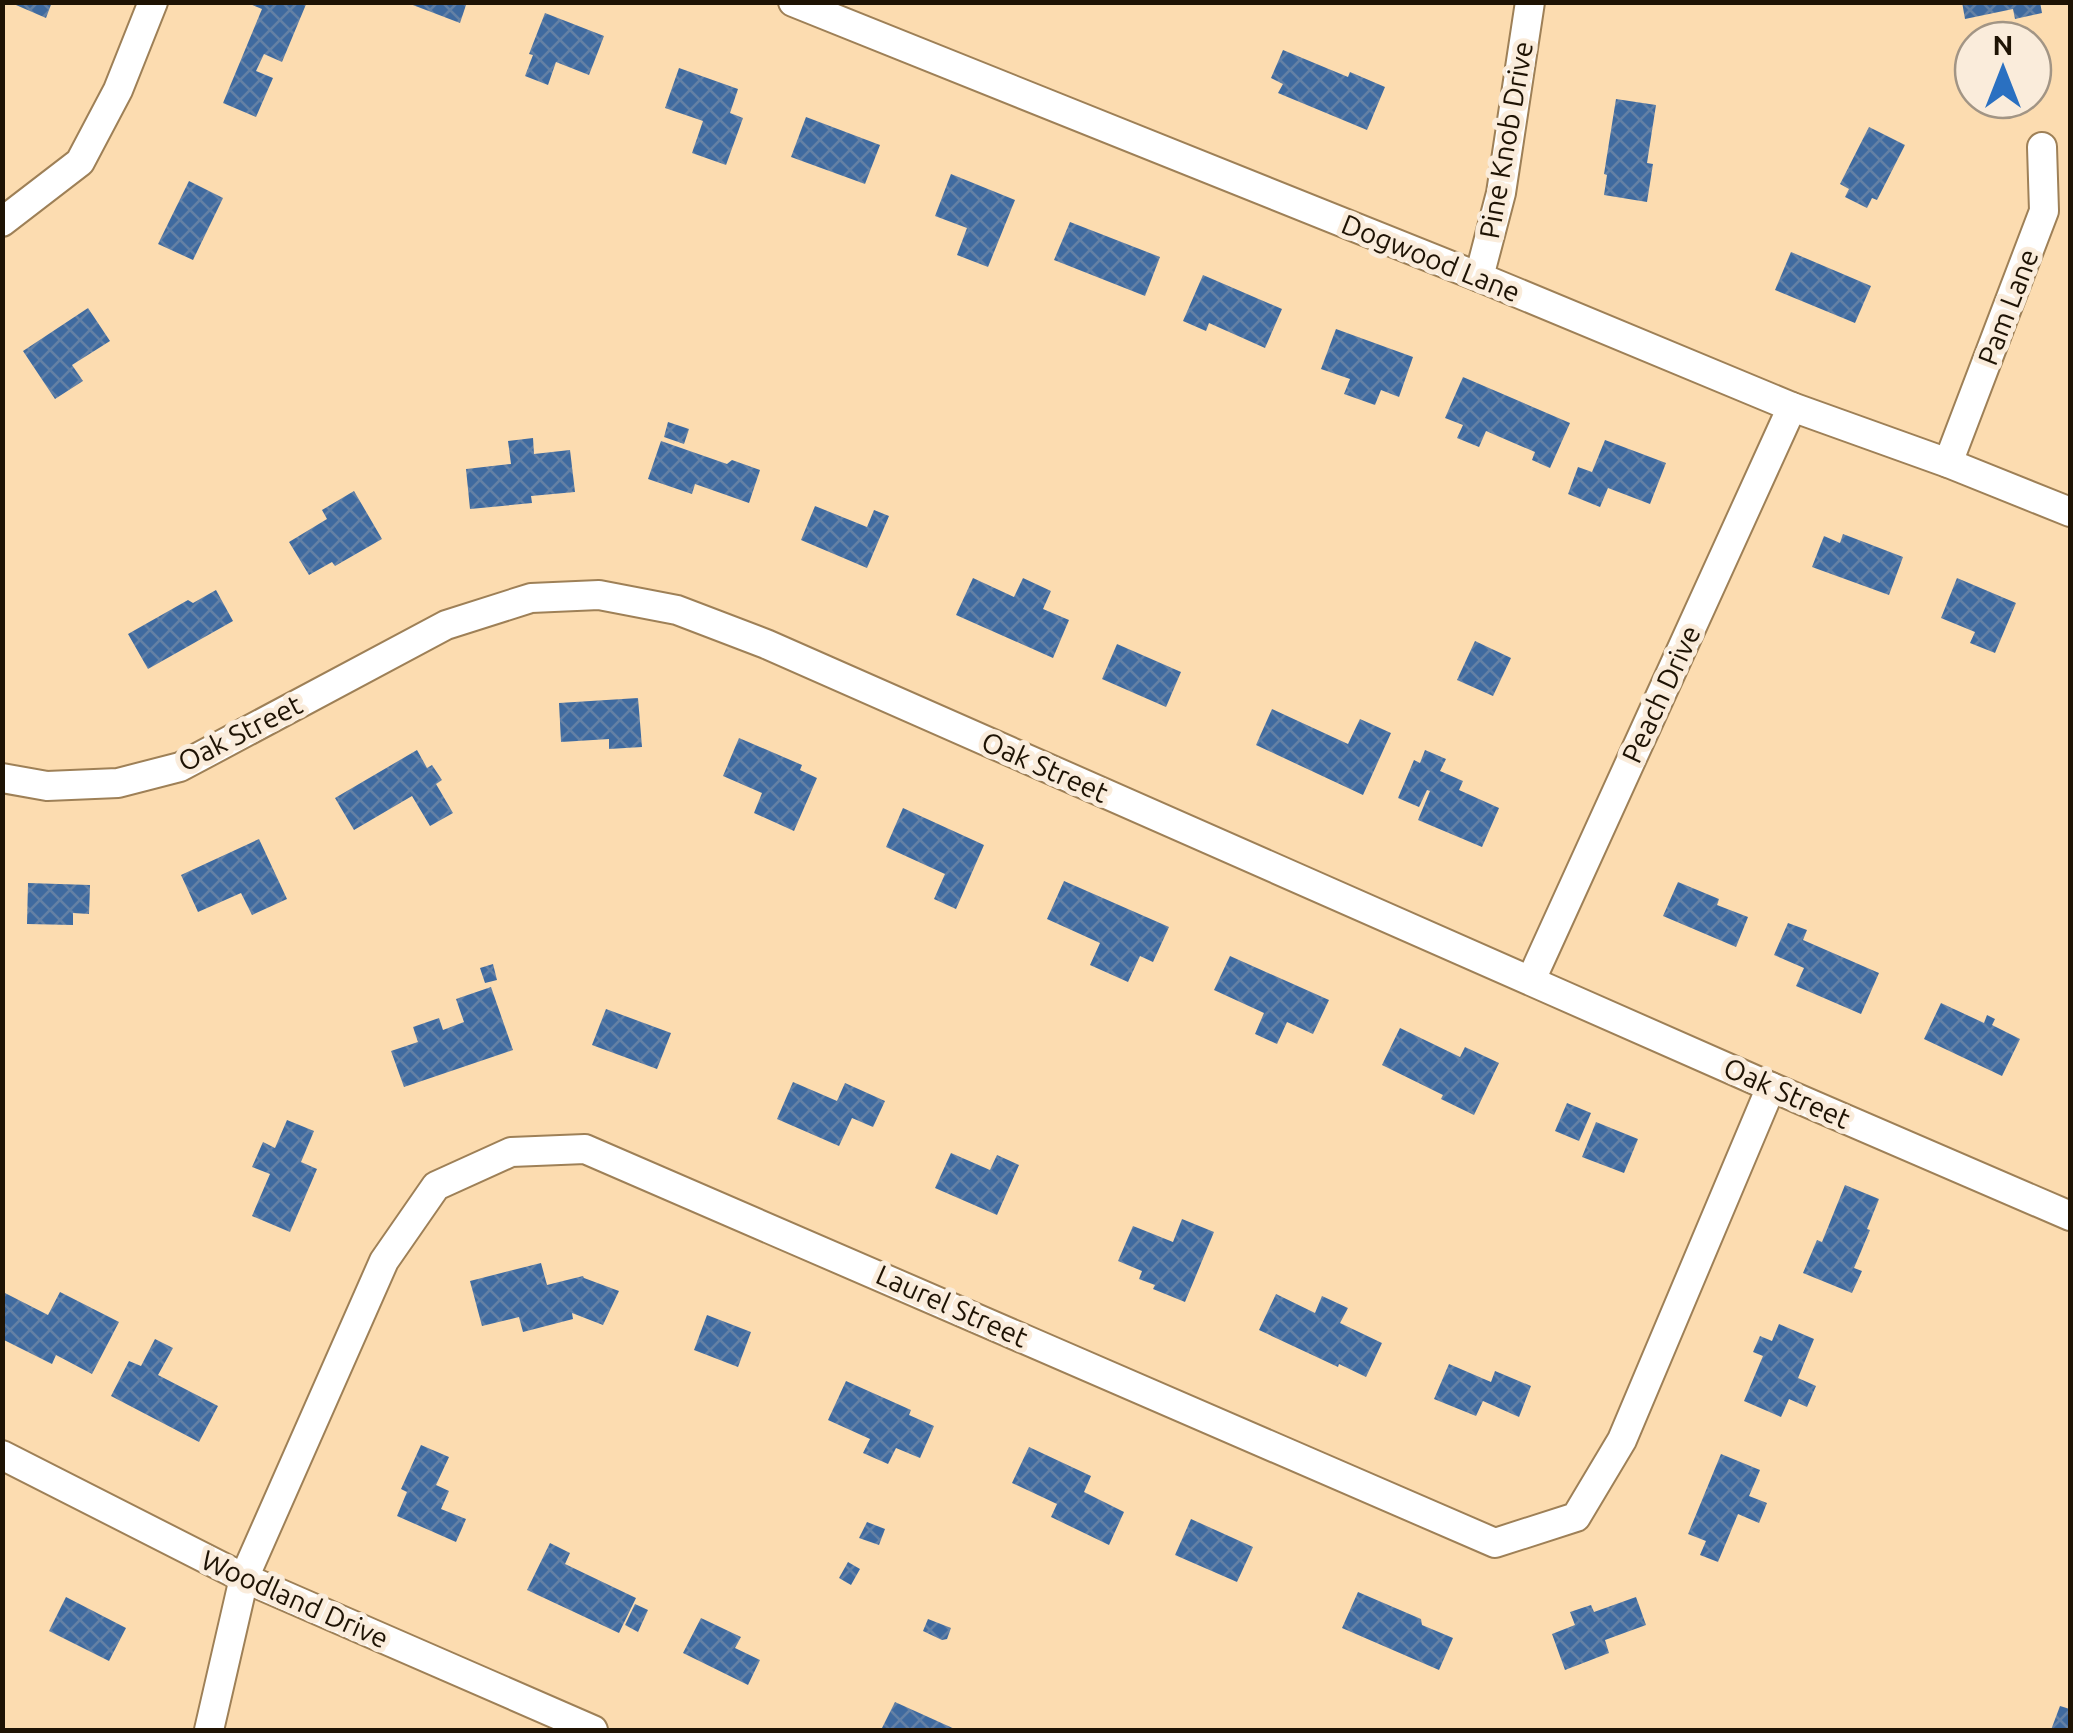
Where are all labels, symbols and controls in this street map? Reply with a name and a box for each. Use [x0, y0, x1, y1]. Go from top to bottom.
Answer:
north arrow [1953, 20, 2053, 120]
text: N [1993, 29, 2013, 60]
street label: Pine Knob Drive [1473, 39, 1538, 241]
street label: Dogwood Lane [1337, 208, 1525, 307]
street label: Pam Lane [1971, 245, 2044, 369]
street label: Peach Drive [1615, 620, 1706, 767]
street label: Oak Street [173, 688, 307, 777]
street label: Oak Street [977, 725, 1113, 808]
street label: Oak Street [1719, 1051, 1855, 1134]
street label: Laurel Street [872, 1258, 1033, 1353]
street label: Woodland Drive [197, 1543, 393, 1654]

